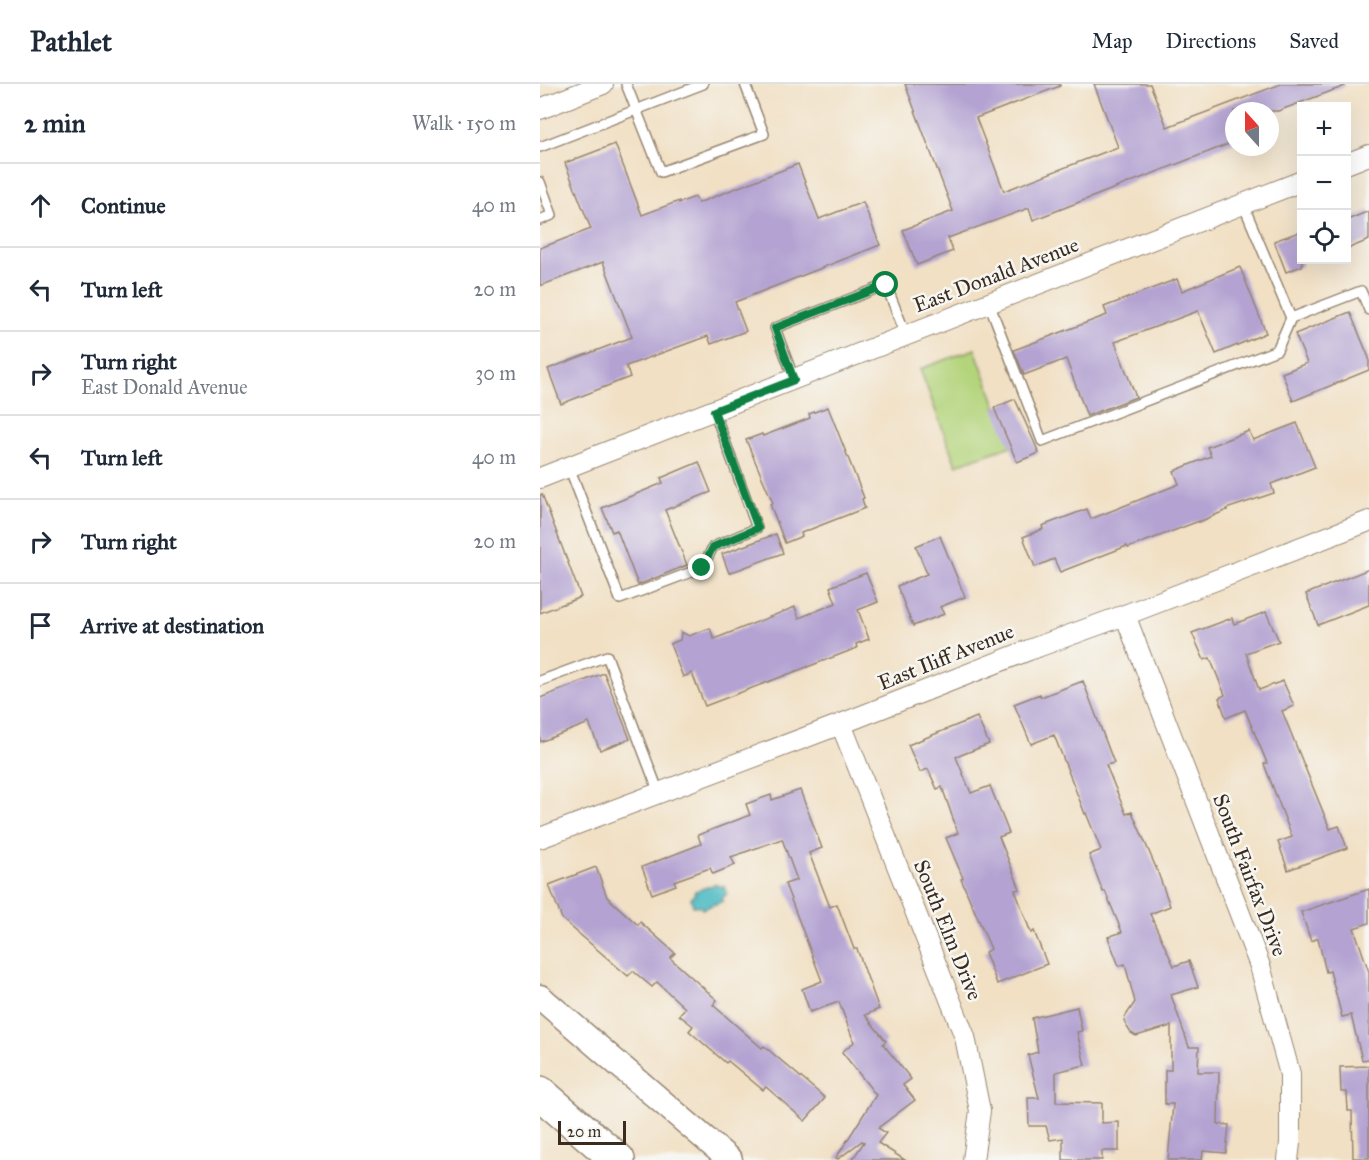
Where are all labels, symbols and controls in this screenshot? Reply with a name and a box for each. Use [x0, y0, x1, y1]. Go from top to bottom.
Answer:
text: Pathlet [30, 24, 112, 59]
text: Map [1092, 28, 1133, 54]
text: Directions [1166, 28, 1256, 54]
text: Saved [1289, 28, 1339, 54]
north arrow [1225, 102, 1279, 156]
map controls [1297, 102, 1351, 264]
button: + [1297, 102, 1351, 156]
text: 2 min [24, 107, 85, 139]
text: Walk · 150 m [412, 111, 516, 135]
button: − [1297, 156, 1351, 210]
icon: ahead [24, 189, 57, 222]
text: Continue [81, 192, 166, 219]
text: 40 m [472, 193, 516, 217]
button: locate [1297, 210, 1351, 264]
street label: East Donald Avenue [910, 231, 1082, 318]
route start [872, 271, 898, 297]
icon: left [24, 273, 57, 306]
text: Turn left [81, 276, 163, 303]
text: 20 m [473, 277, 516, 301]
text: Turn right [81, 348, 177, 375]
icon: right [24, 357, 57, 390]
text: 30 m [475, 361, 516, 385]
text: East Donald Avenue [81, 375, 247, 399]
icon: left [24, 441, 57, 474]
text: Turn left [81, 444, 163, 471]
text: 40 m [472, 445, 516, 469]
icon: right [24, 525, 57, 558]
text: Turn right [81, 528, 177, 555]
text: 20 m [473, 529, 516, 553]
route end [688, 554, 714, 580]
icon: arrive [24, 609, 57, 642]
text: Arrive at destination [81, 612, 264, 639]
street label: East Iliff Avenue [874, 618, 1018, 696]
street label: South Fairfax Drive [1207, 790, 1293, 960]
street label: South Elm Drive [908, 856, 988, 1004]
scale bar [558, 1118, 626, 1146]
text: 20 m [567, 1122, 601, 1141]

